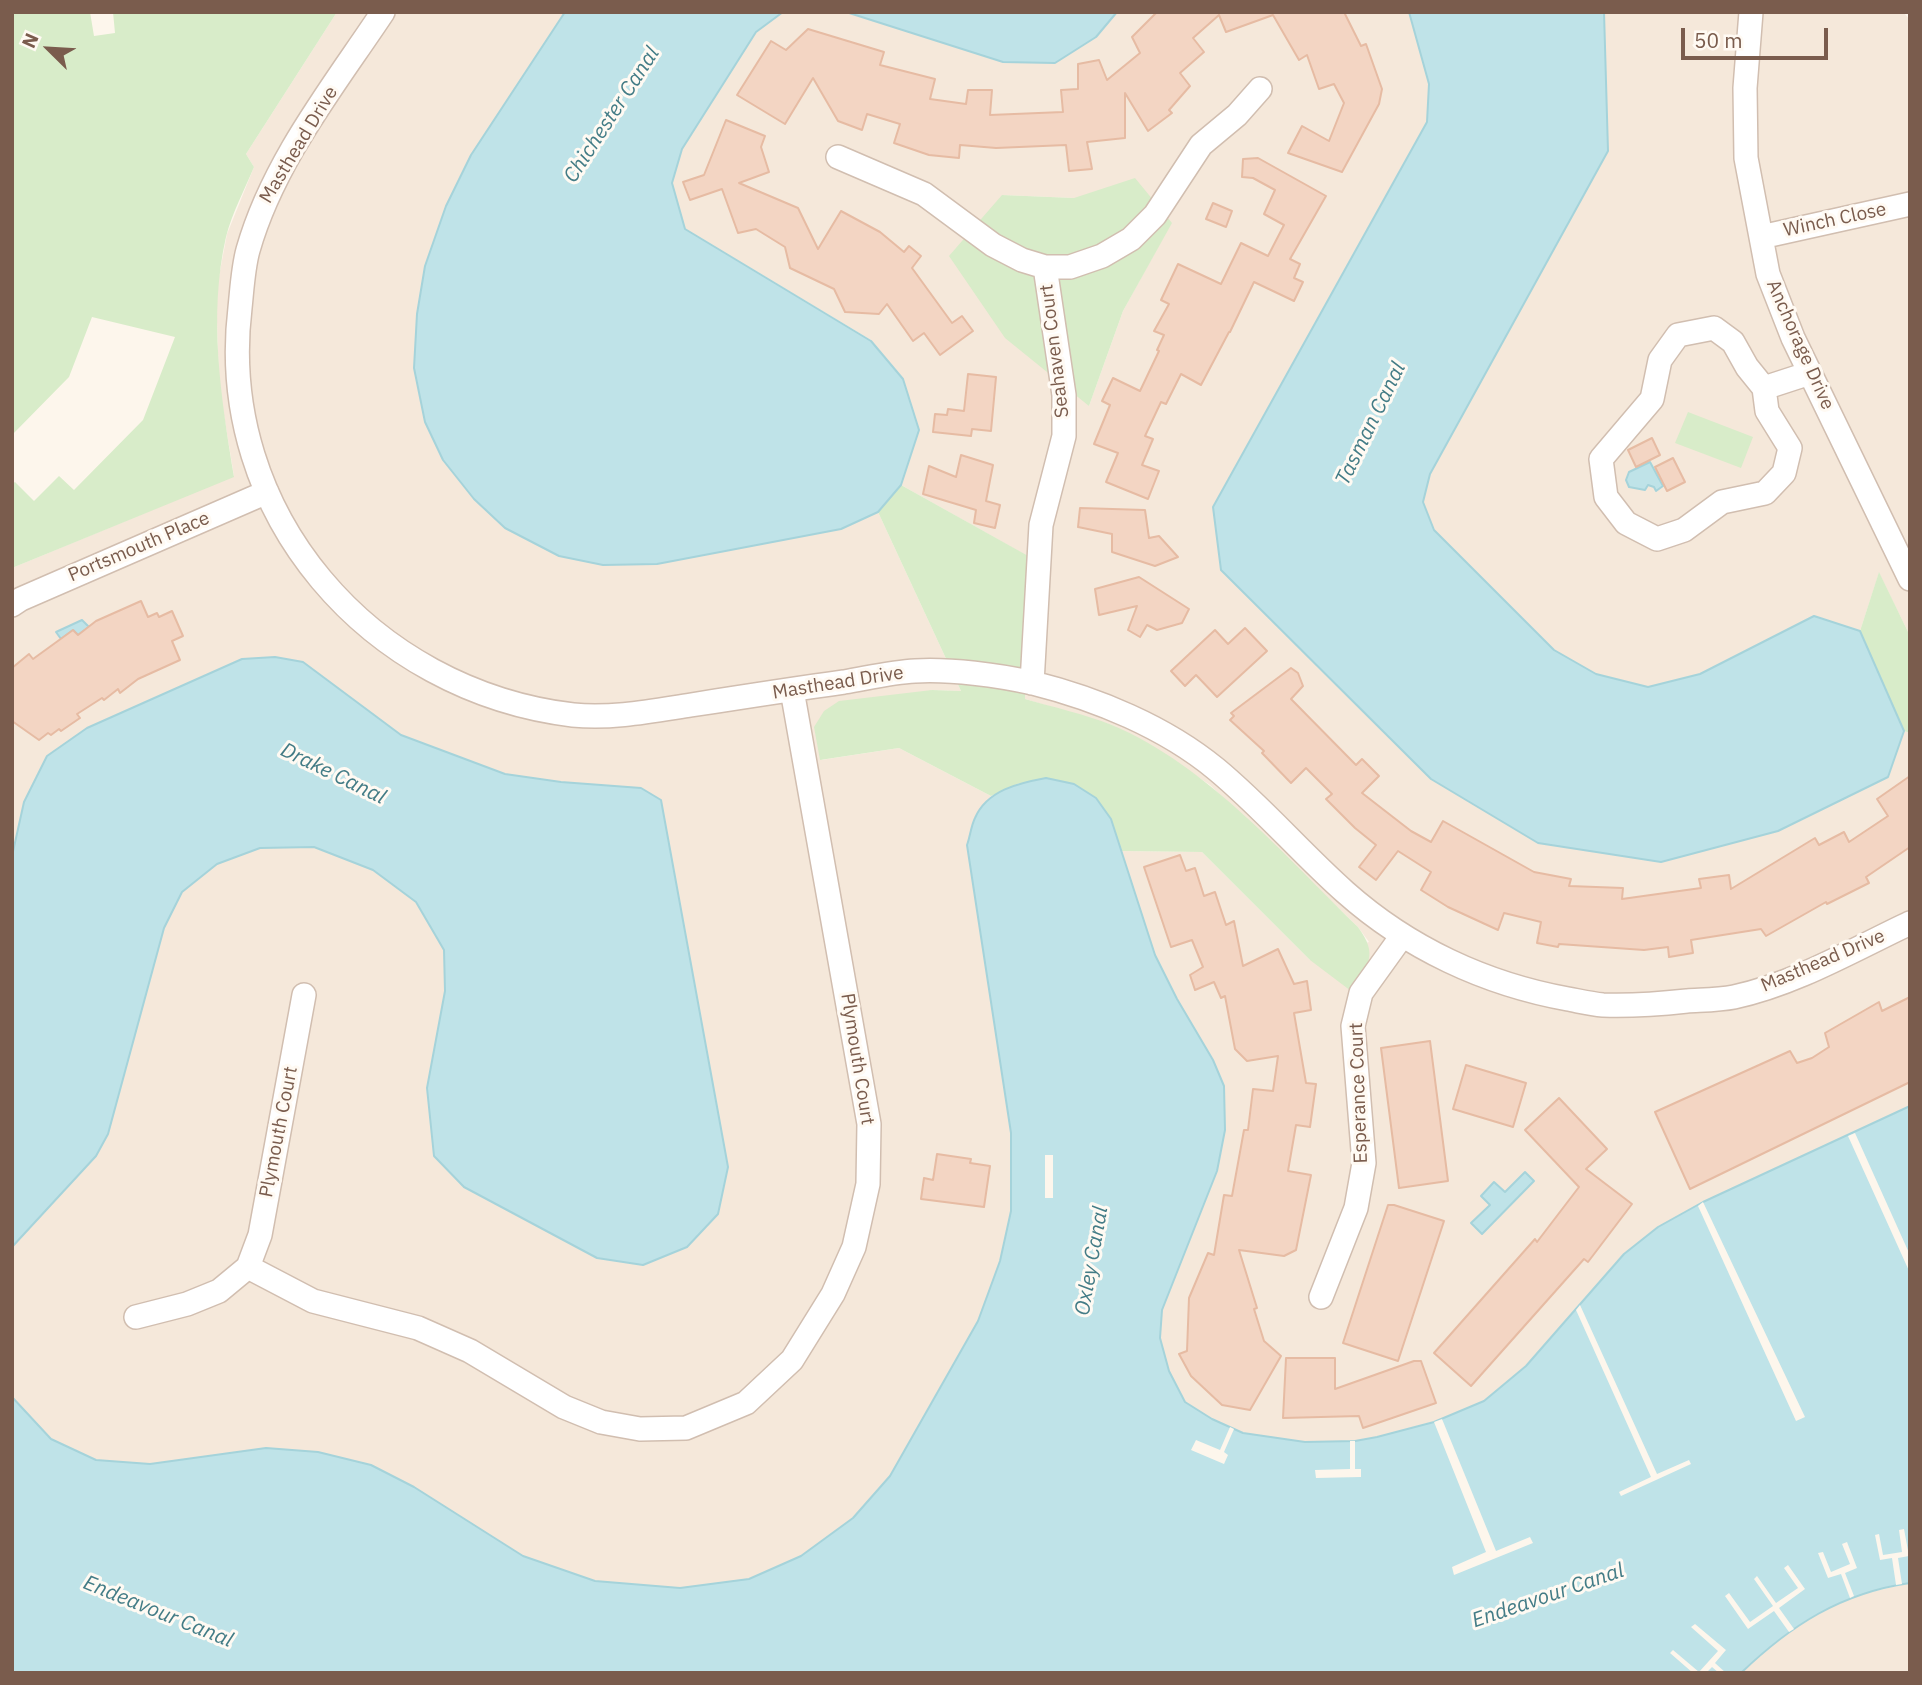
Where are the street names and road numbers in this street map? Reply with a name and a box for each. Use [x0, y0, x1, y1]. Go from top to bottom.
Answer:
street label: Masthead Drive [255, 82, 343, 208]
street label: Winch Close [1781, 198, 1889, 242]
street label: Anchorage Drive [1761, 276, 1839, 414]
street label: Seahaven Court [1036, 283, 1074, 419]
street label: Portsmouth Place [65, 507, 213, 587]
street label: Masthead Drive [771, 661, 905, 705]
street label: Masthead Drive [1758, 925, 1888, 997]
street label: Plymouth Court [835, 992, 879, 1126]
street label: Esperance Court [1345, 1022, 1373, 1164]
street label: Plymouth Court [255, 1065, 303, 1199]

